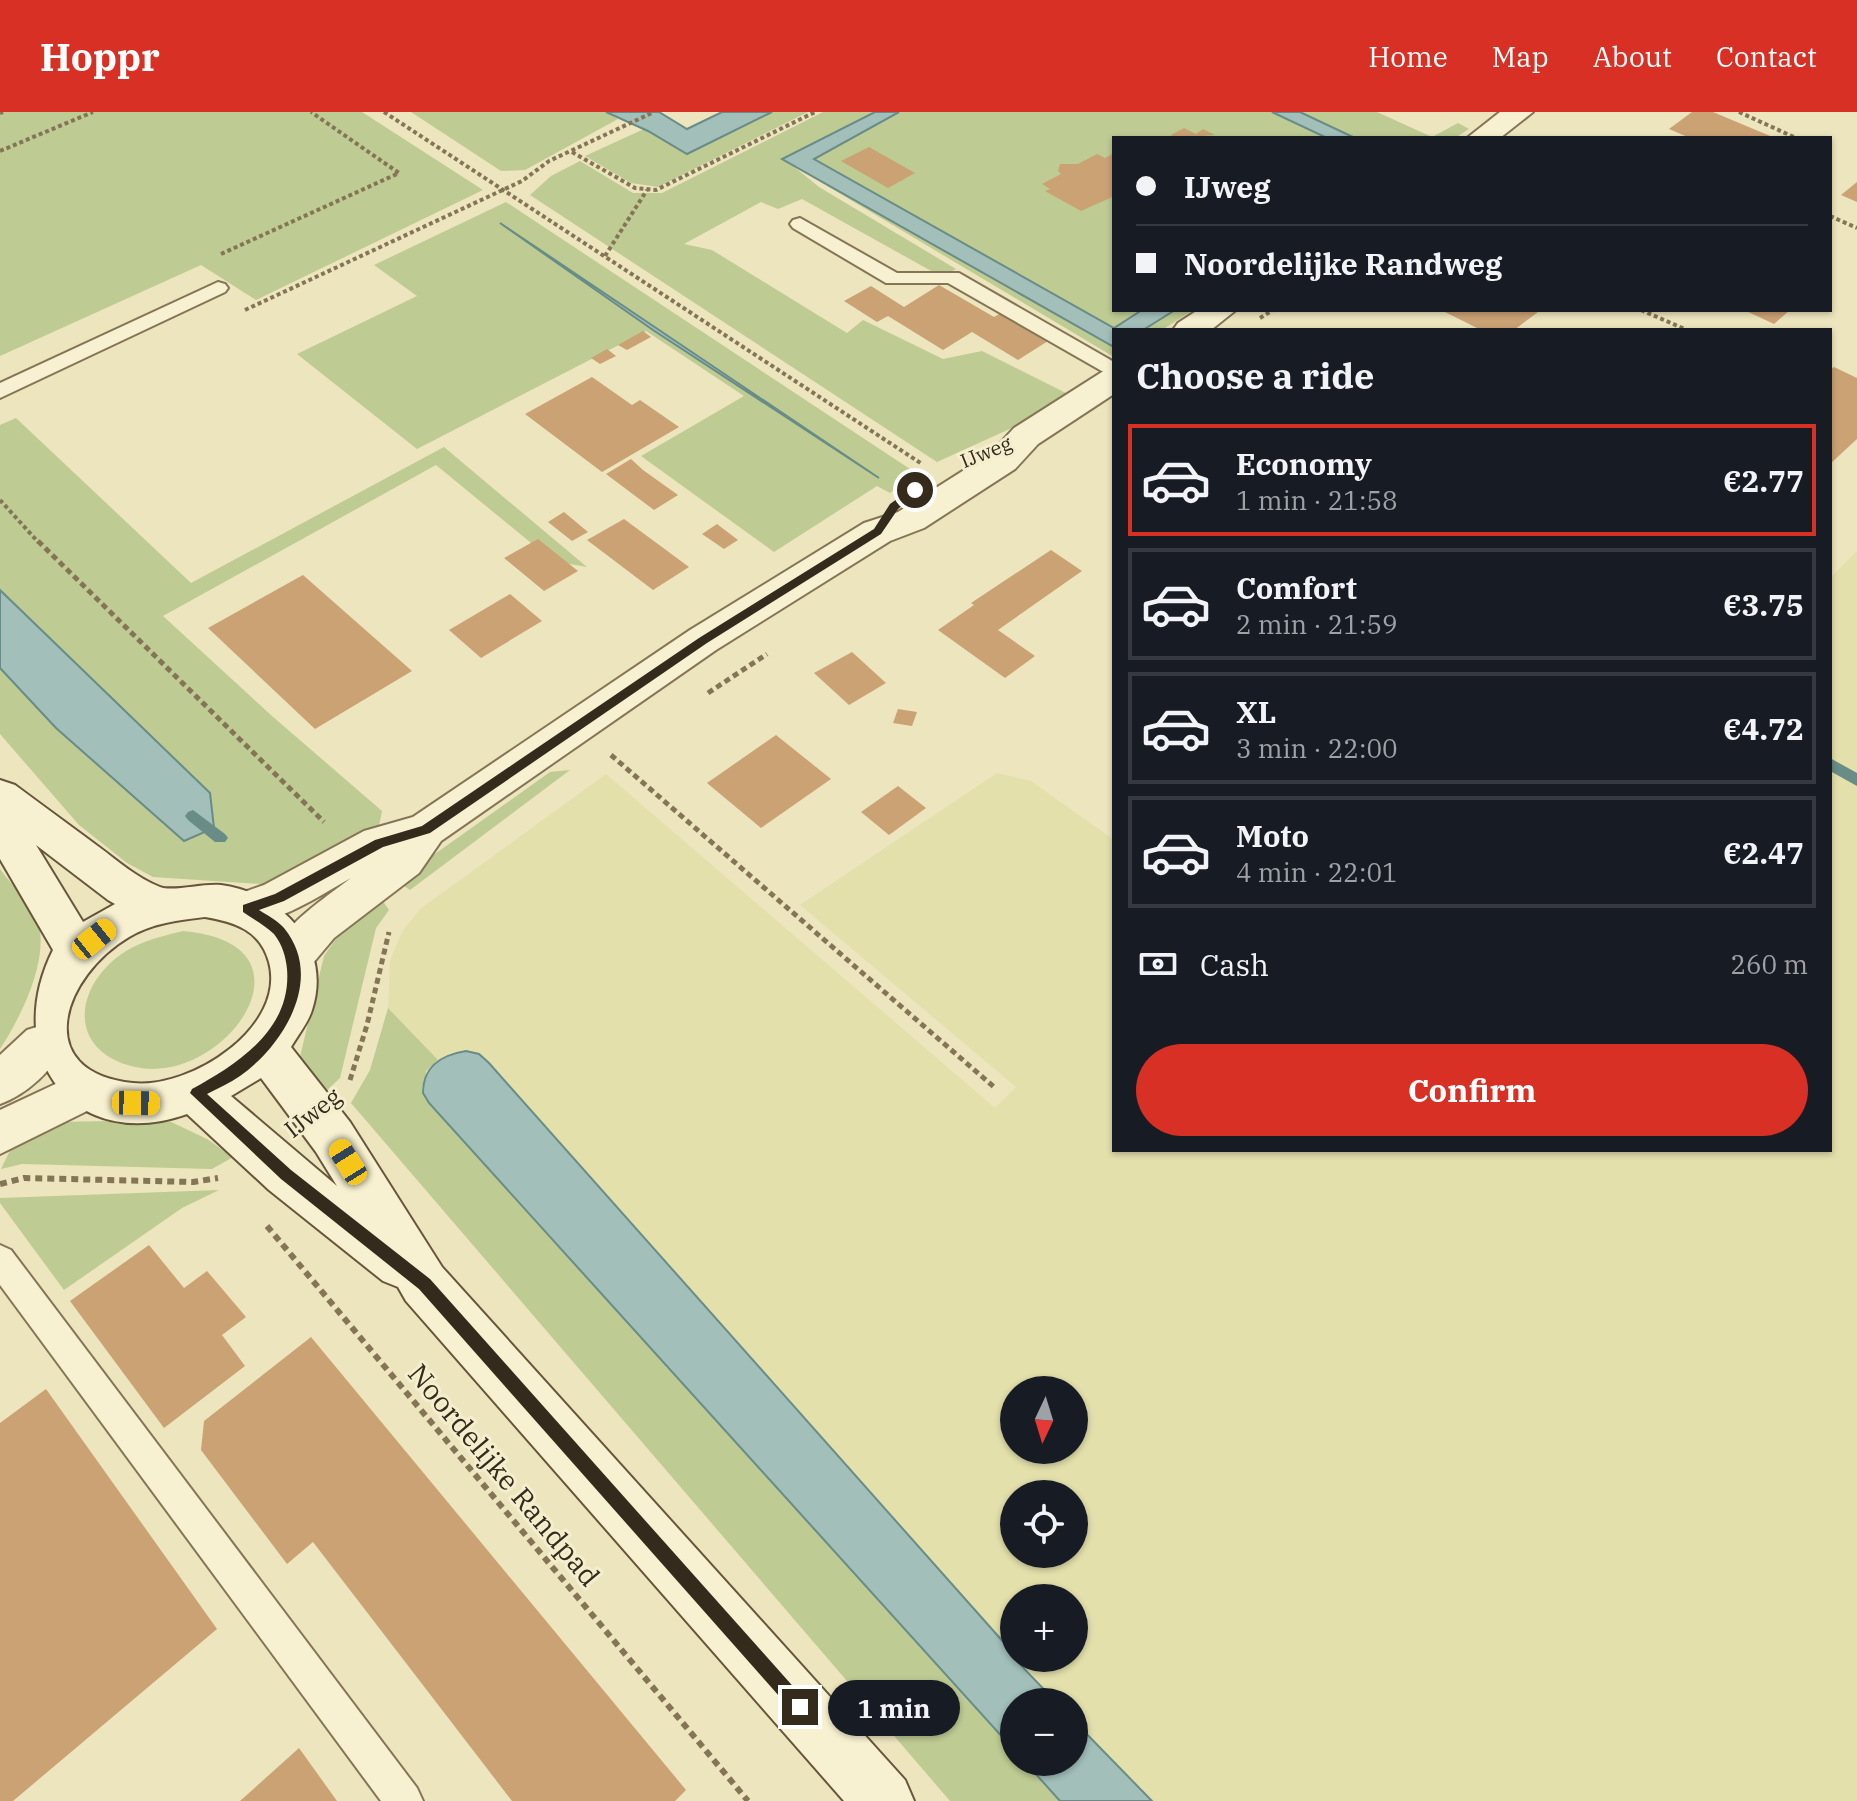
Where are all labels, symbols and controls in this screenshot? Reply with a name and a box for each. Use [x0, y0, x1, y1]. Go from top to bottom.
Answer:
text: Hoppr [40, 32, 160, 81]
text: Home [1368, 38, 1448, 75]
text: Map [1492, 38, 1549, 75]
text: About [1593, 38, 1672, 75]
text: Contact [1716, 38, 1817, 75]
text: IJweg [1184, 167, 1271, 206]
text: Noordelijke Randweg [1184, 244, 1502, 283]
text: Choose a ride [1136, 352, 1375, 399]
street label: IJweg [956, 429, 1016, 474]
icon: car [1140, 444, 1212, 516]
text: Economy [1236, 444, 1372, 483]
text: €2.77 [1723, 461, 1804, 500]
route start [897, 472, 933, 508]
text: 1 min · 21:58 [1236, 483, 1398, 517]
icon: car [1140, 568, 1212, 640]
text: Comfort [1236, 568, 1357, 607]
text: €3.75 [1723, 585, 1804, 624]
text: 2 min · 21:59 [1236, 607, 1398, 641]
icon: car [1140, 692, 1212, 764]
text: XL [1236, 692, 1276, 731]
text: €4.72 [1723, 709, 1804, 748]
text: 3 min · 22:00 [1236, 731, 1398, 765]
icon: car [1140, 816, 1212, 888]
text: Moto [1236, 816, 1309, 855]
text: €2.47 [1723, 833, 1804, 872]
text: 4 min · 22:01 [1236, 855, 1398, 889]
car [68, 915, 120, 963]
icon: cash [1136, 942, 1180, 986]
text: Cash [1200, 945, 1269, 984]
text: 260 m [1730, 947, 1808, 981]
button: Confirm [1136, 1044, 1808, 1136]
street label: IJweg [277, 1080, 347, 1144]
car [112, 1091, 160, 1115]
car [325, 1135, 371, 1189]
street label: Noordelijke Randpad [400, 1356, 609, 1594]
north arrow [1000, 1376, 1088, 1464]
map controls [1000, 1376, 1088, 1776]
button: locate [1000, 1480, 1088, 1568]
button: + [1000, 1584, 1088, 1672]
callout: 1 min [828, 1679, 960, 1735]
button: − [1000, 1688, 1088, 1776]
route end [782, 1689, 818, 1725]
text: 1 min [858, 1691, 930, 1725]

